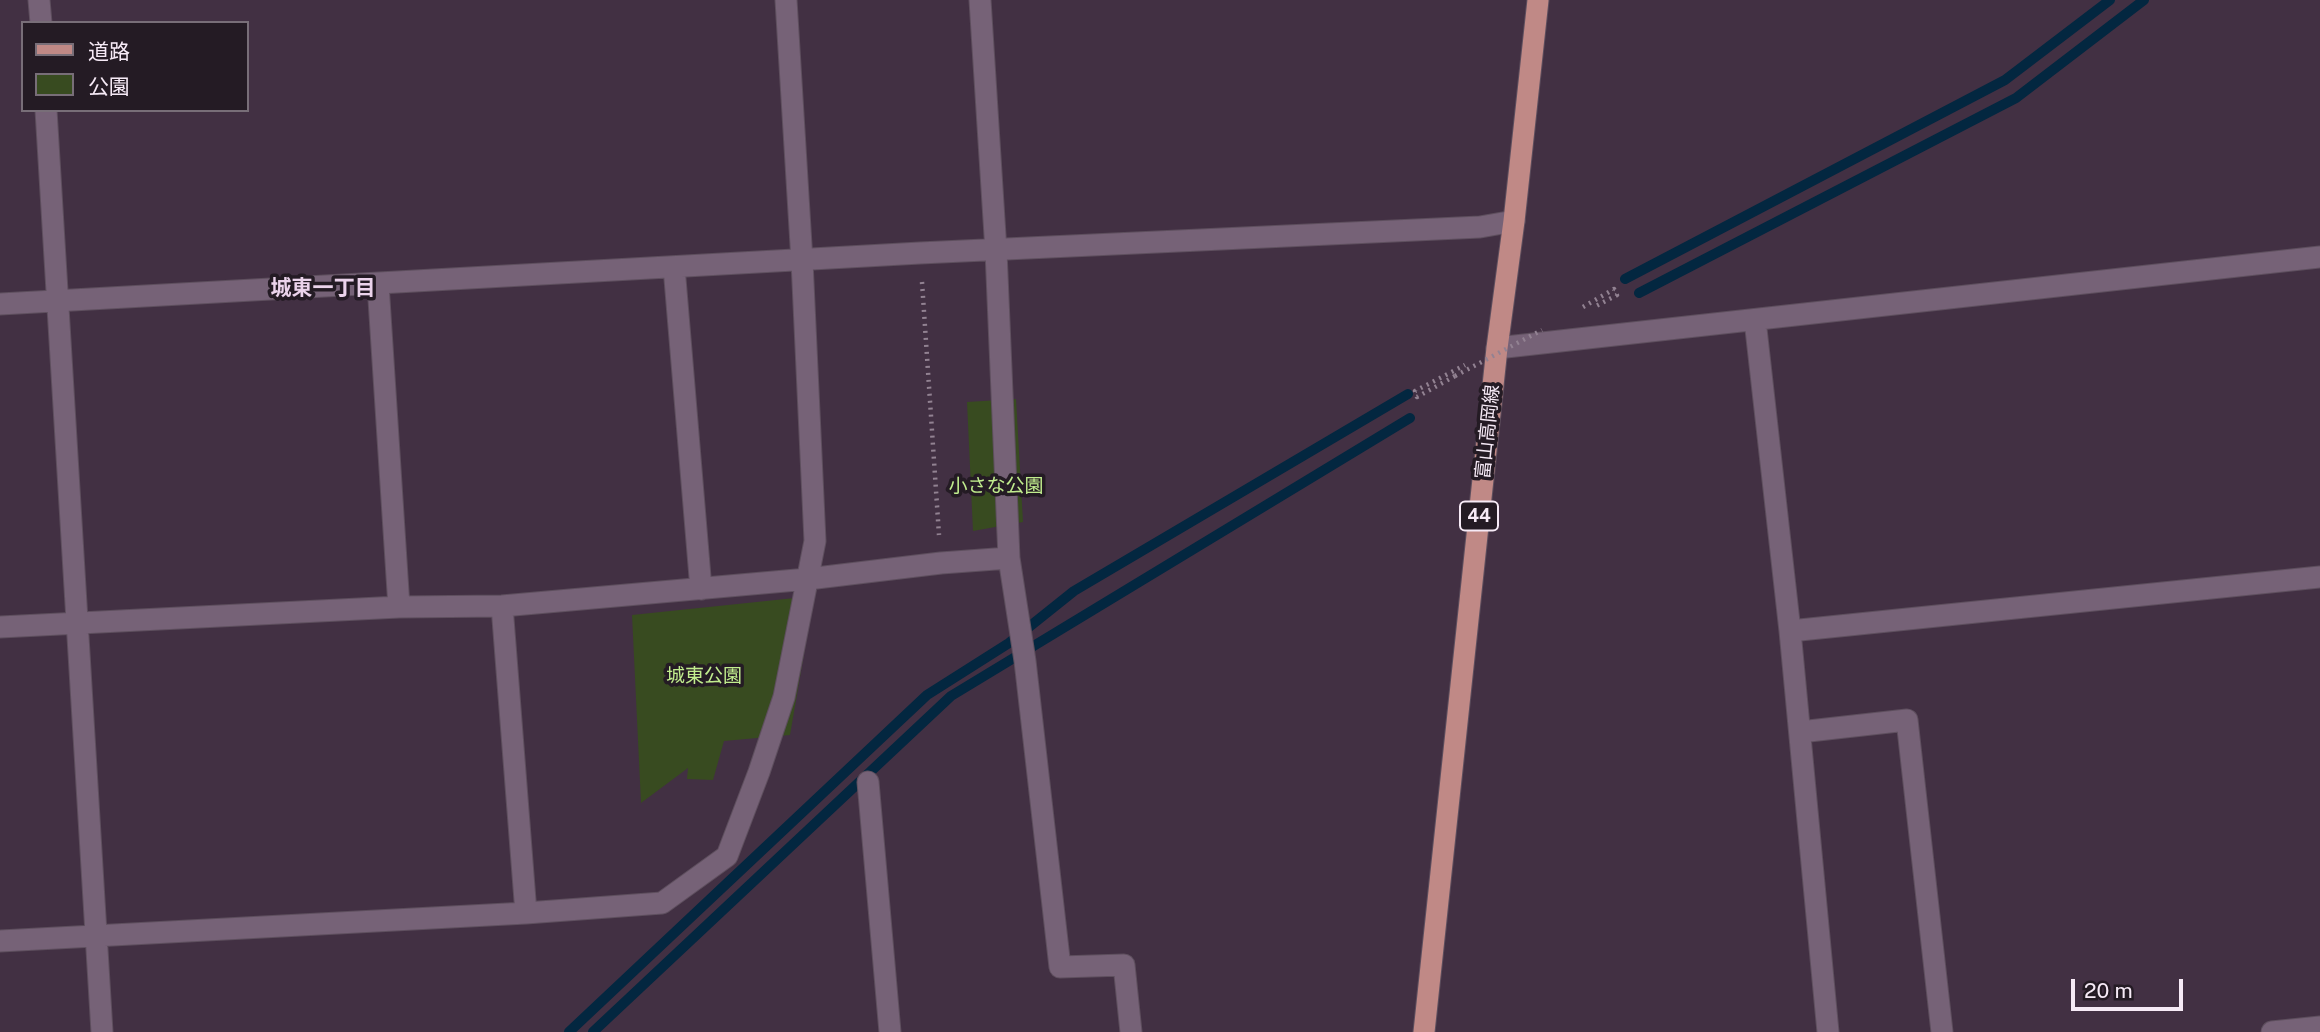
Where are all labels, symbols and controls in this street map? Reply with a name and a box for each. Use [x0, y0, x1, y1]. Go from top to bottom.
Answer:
legend [21, 21, 248, 112]
text: 道路 [88, 39, 130, 64]
text: 公園 [88, 74, 130, 99]
district label: 城東一丁目 [271, 276, 375, 302]
street label: 富山高岡線 [1472, 384, 1504, 480]
park label: 小さな公園 [949, 475, 1043, 497]
road number: 44 [1460, 502, 1498, 530]
park label: 城東公園 [666, 665, 742, 687]
scale bar [2075, 965, 2187, 1009]
text: 20 m [2084, 978, 2133, 1003]

